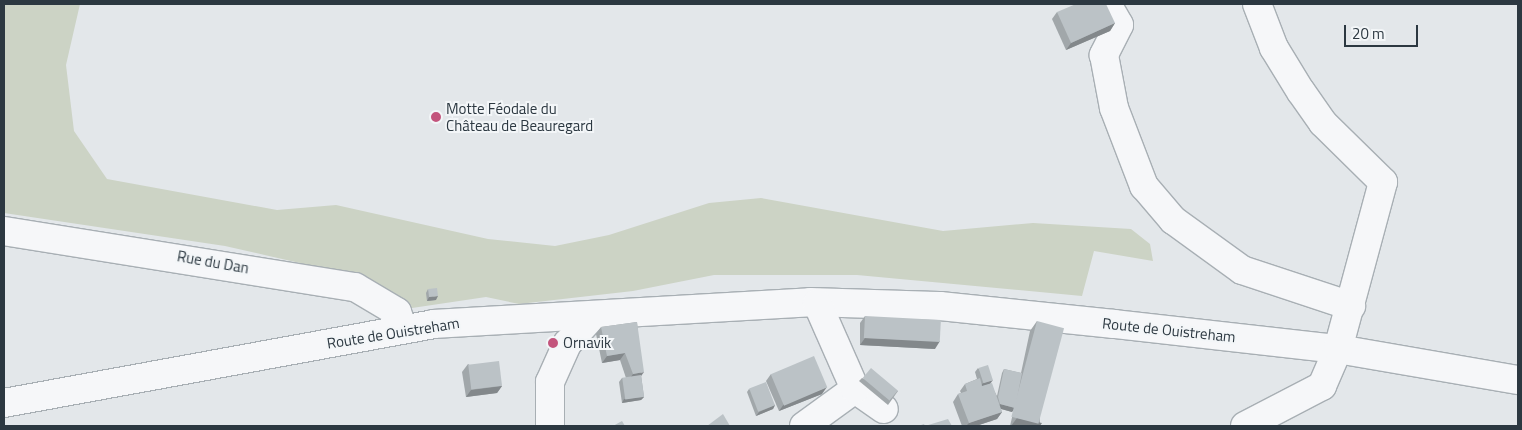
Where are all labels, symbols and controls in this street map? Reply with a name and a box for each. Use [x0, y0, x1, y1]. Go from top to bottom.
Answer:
scale bar [1347, 15, 1421, 47]
text: 20 m [1352, 22, 1385, 45]
place label: Motte Féodale du Château de Beauregard [446, 99, 593, 134]
marker: Motte Féodale du Château de Beauregard [430, 111, 442, 123]
street label: Rue du Dan [176, 247, 250, 277]
street label: Route de Ouistreham [325, 314, 461, 352]
street label: Route de Ouistreham [1101, 314, 1237, 346]
place label: Ornavik [563, 334, 611, 352]
marker: Ornavik [547, 337, 559, 349]

